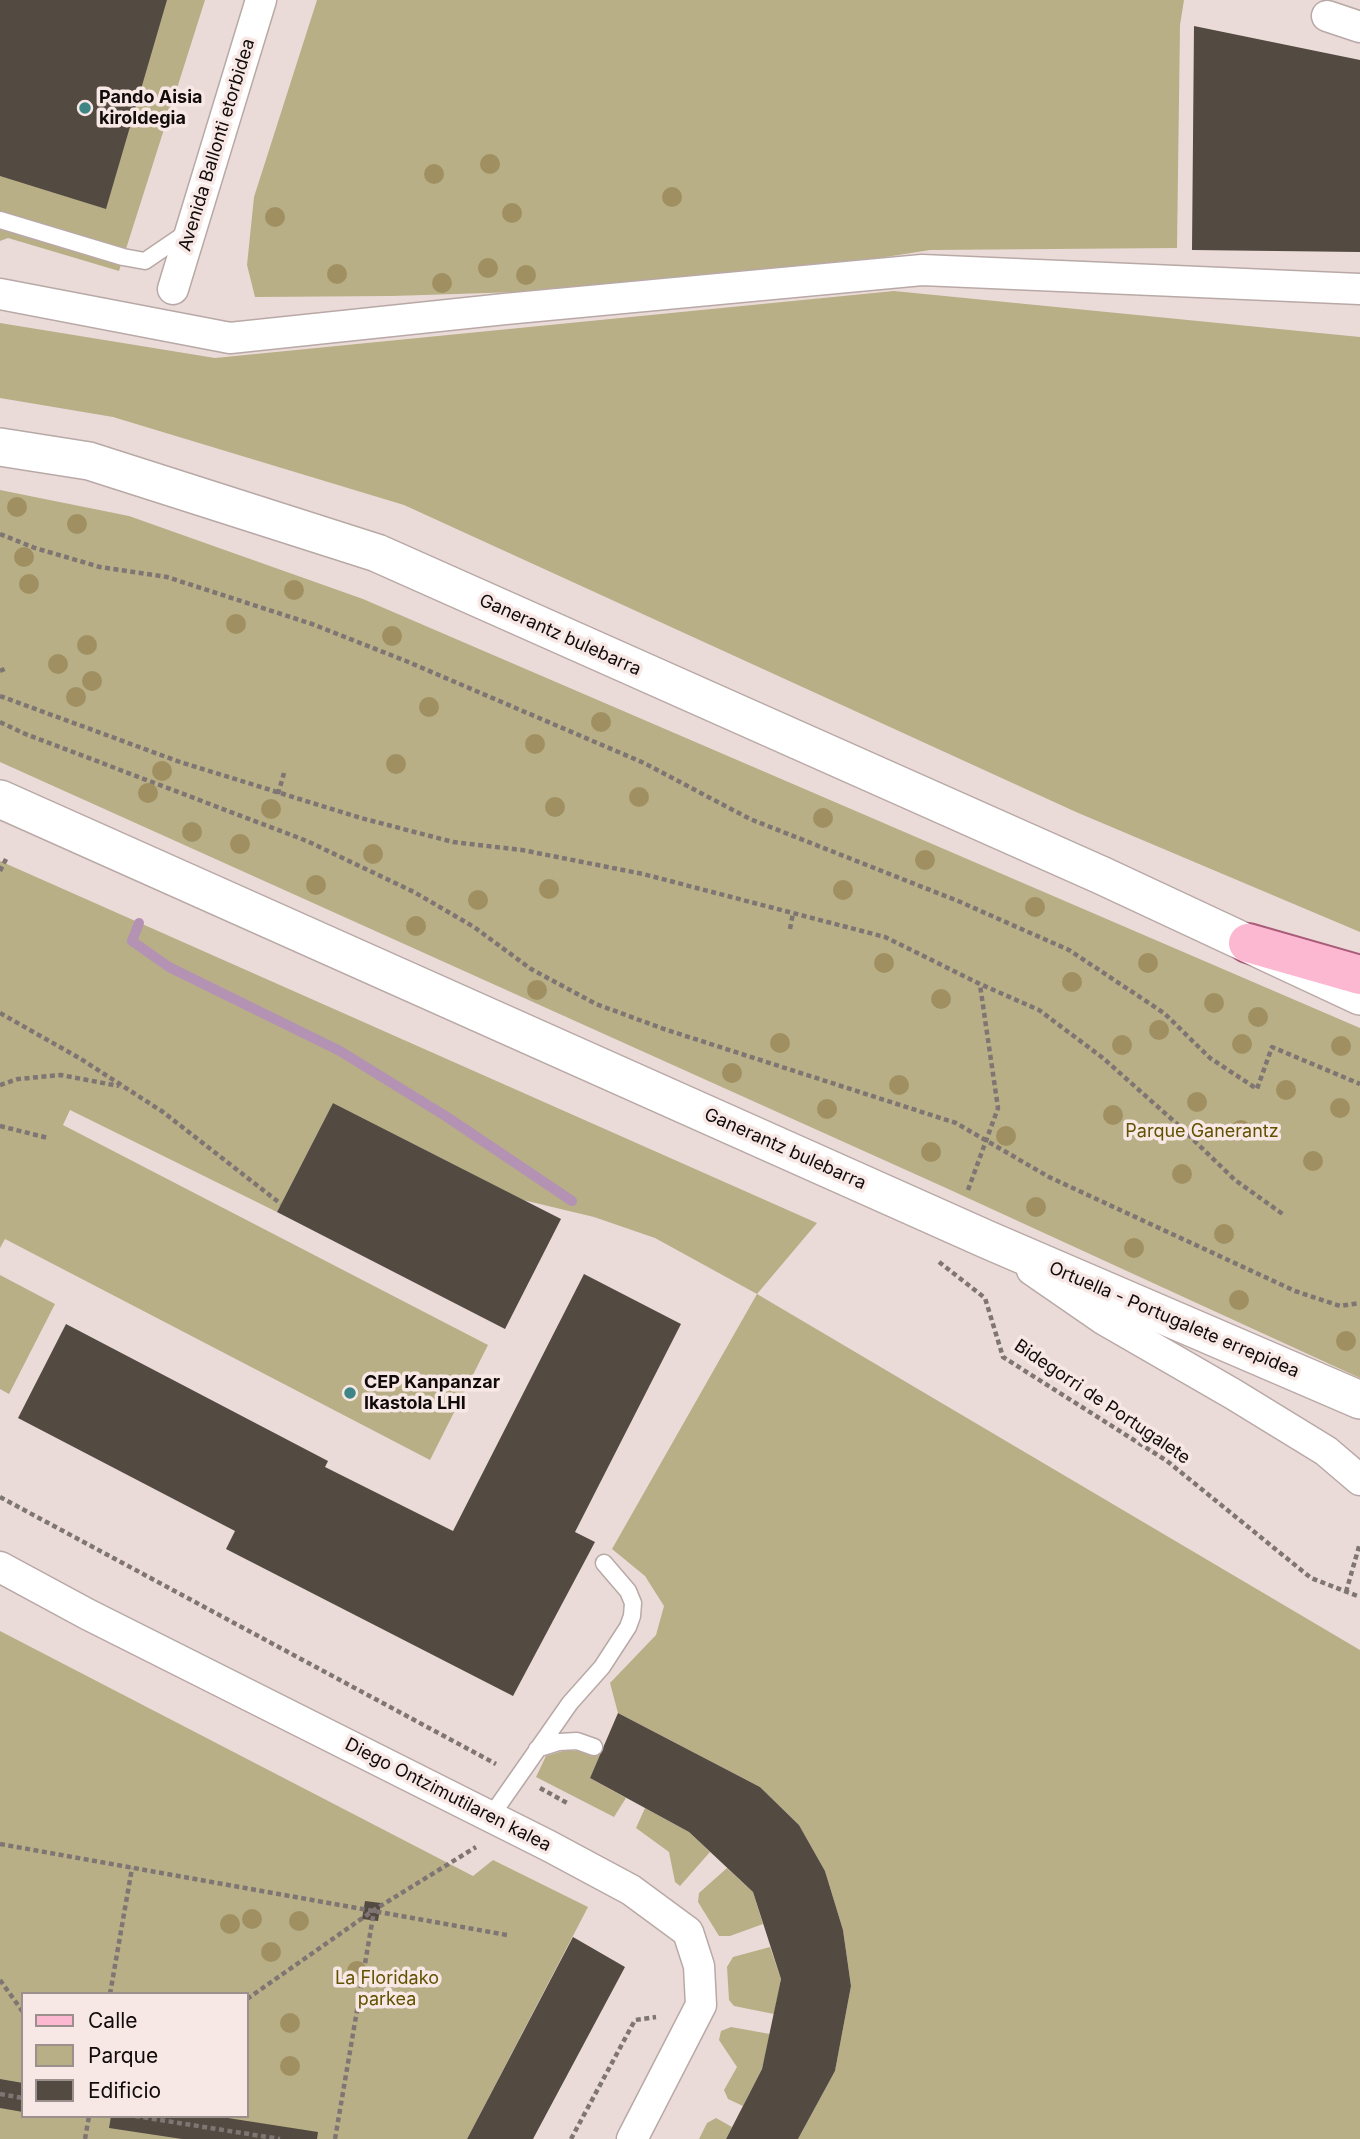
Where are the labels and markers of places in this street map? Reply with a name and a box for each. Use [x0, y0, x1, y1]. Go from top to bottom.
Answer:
place label: Pando Aisia kiroldegia [99, 87, 203, 130]
marker: Pando Aisia kiroldegia [77, 100, 93, 116]
place label: CEP Kanpanzar Ikastola LHI [364, 1372, 500, 1414]
marker: CEP Kanpanzar Ikastola LHI [342, 1385, 358, 1401]

